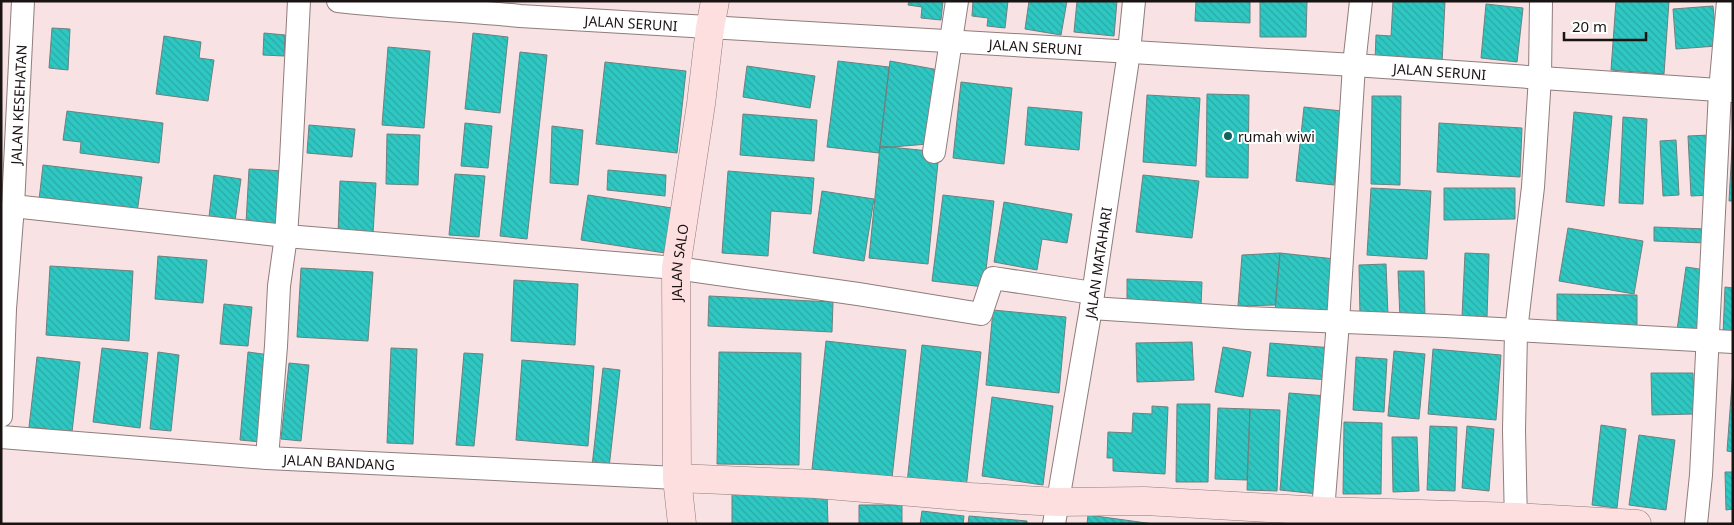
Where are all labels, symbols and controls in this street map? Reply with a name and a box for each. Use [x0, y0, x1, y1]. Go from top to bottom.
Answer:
street label: JALAN SERUNI [582, 10, 679, 35]
scale bar [1564, 10, 1646, 42]
text: 20 m [1572, 16, 1607, 36]
street label: JALAN SERUNI [986, 34, 1083, 59]
street label: JALAN KESEHATAN [5, 44, 30, 167]
street label: JALAN SERUNI [1391, 58, 1487, 84]
place label: rumah wiwi [1238, 127, 1315, 146]
marker: rumah wiwi [1222, 130, 1234, 142]
street label: JALAN MATAHARI [1080, 205, 1115, 322]
street label: JALAN SALO [666, 222, 692, 303]
street label: JALAN BANDANG [281, 449, 395, 474]

